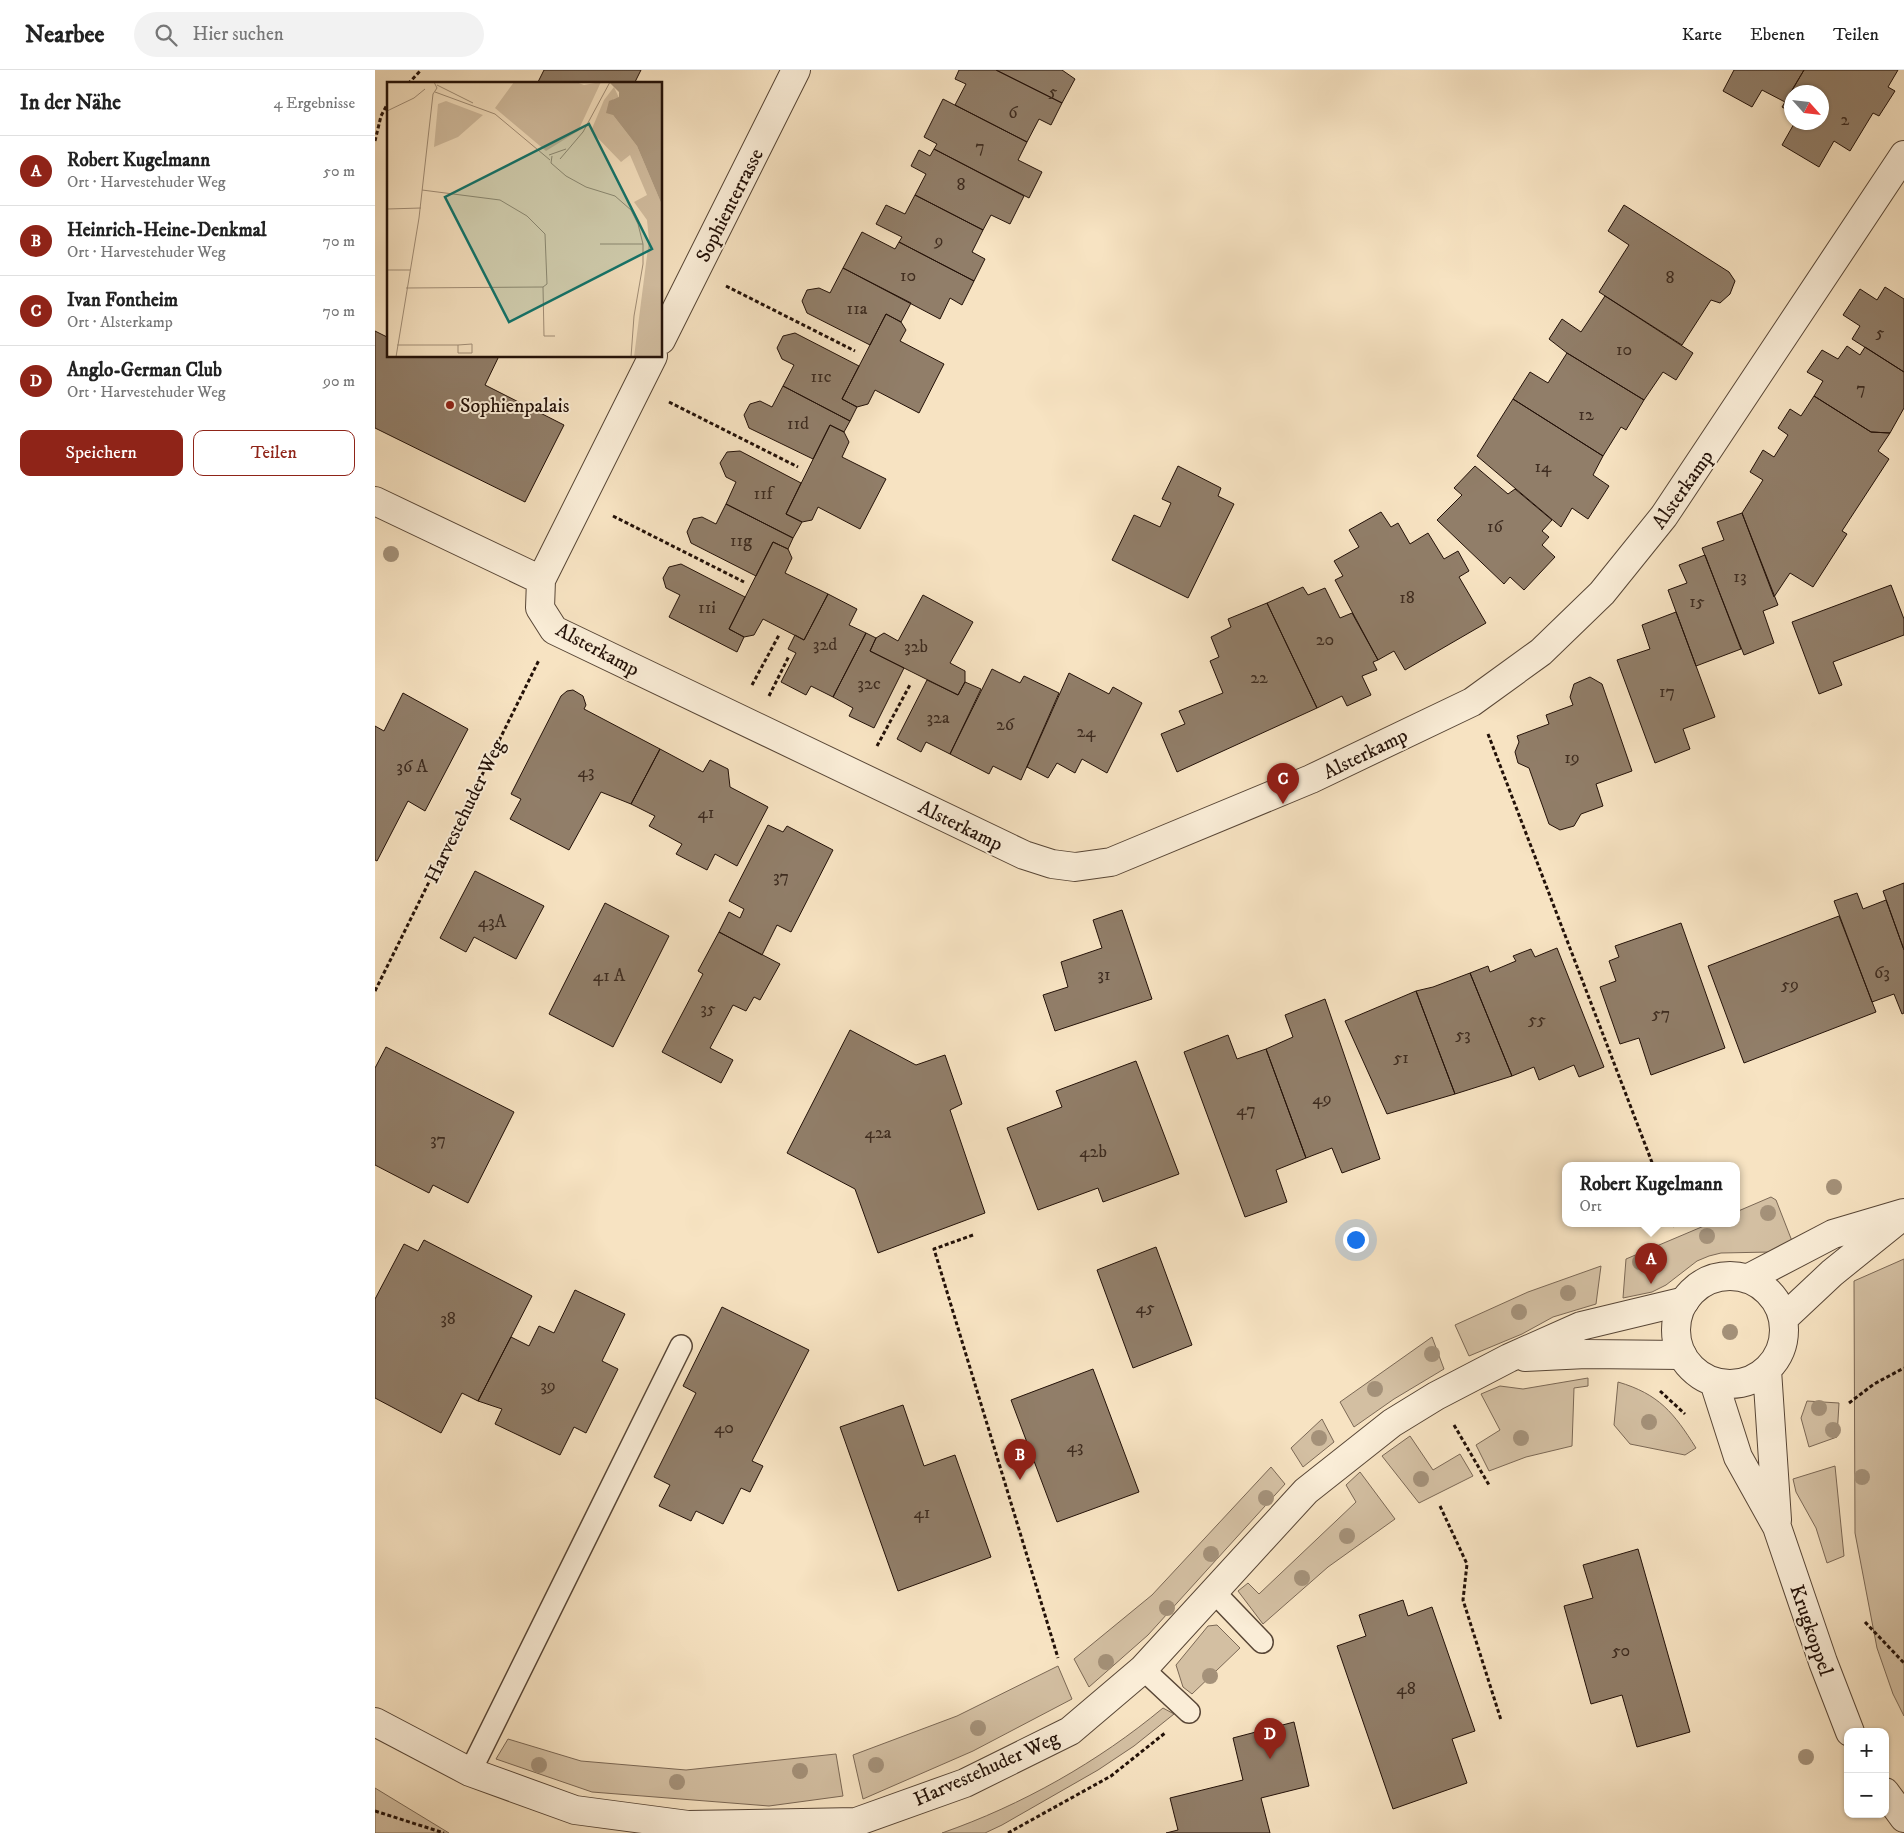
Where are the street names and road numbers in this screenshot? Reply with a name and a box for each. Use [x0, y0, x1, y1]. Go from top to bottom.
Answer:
street label: Sophienterrasse [691, 145, 770, 267]
street label: Alsterkamp [1647, 445, 1720, 534]
street label: Alsterkamp [551, 618, 643, 683]
street label: Alsterkamp [1319, 723, 1412, 786]
street label: Harvestehuder Weg [420, 735, 511, 888]
street label: Alsterkamp [914, 795, 1007, 858]
street label: Krugkoppel [1783, 1582, 1838, 1679]
street label: Harvestehuder Weg [910, 1726, 1064, 1813]

